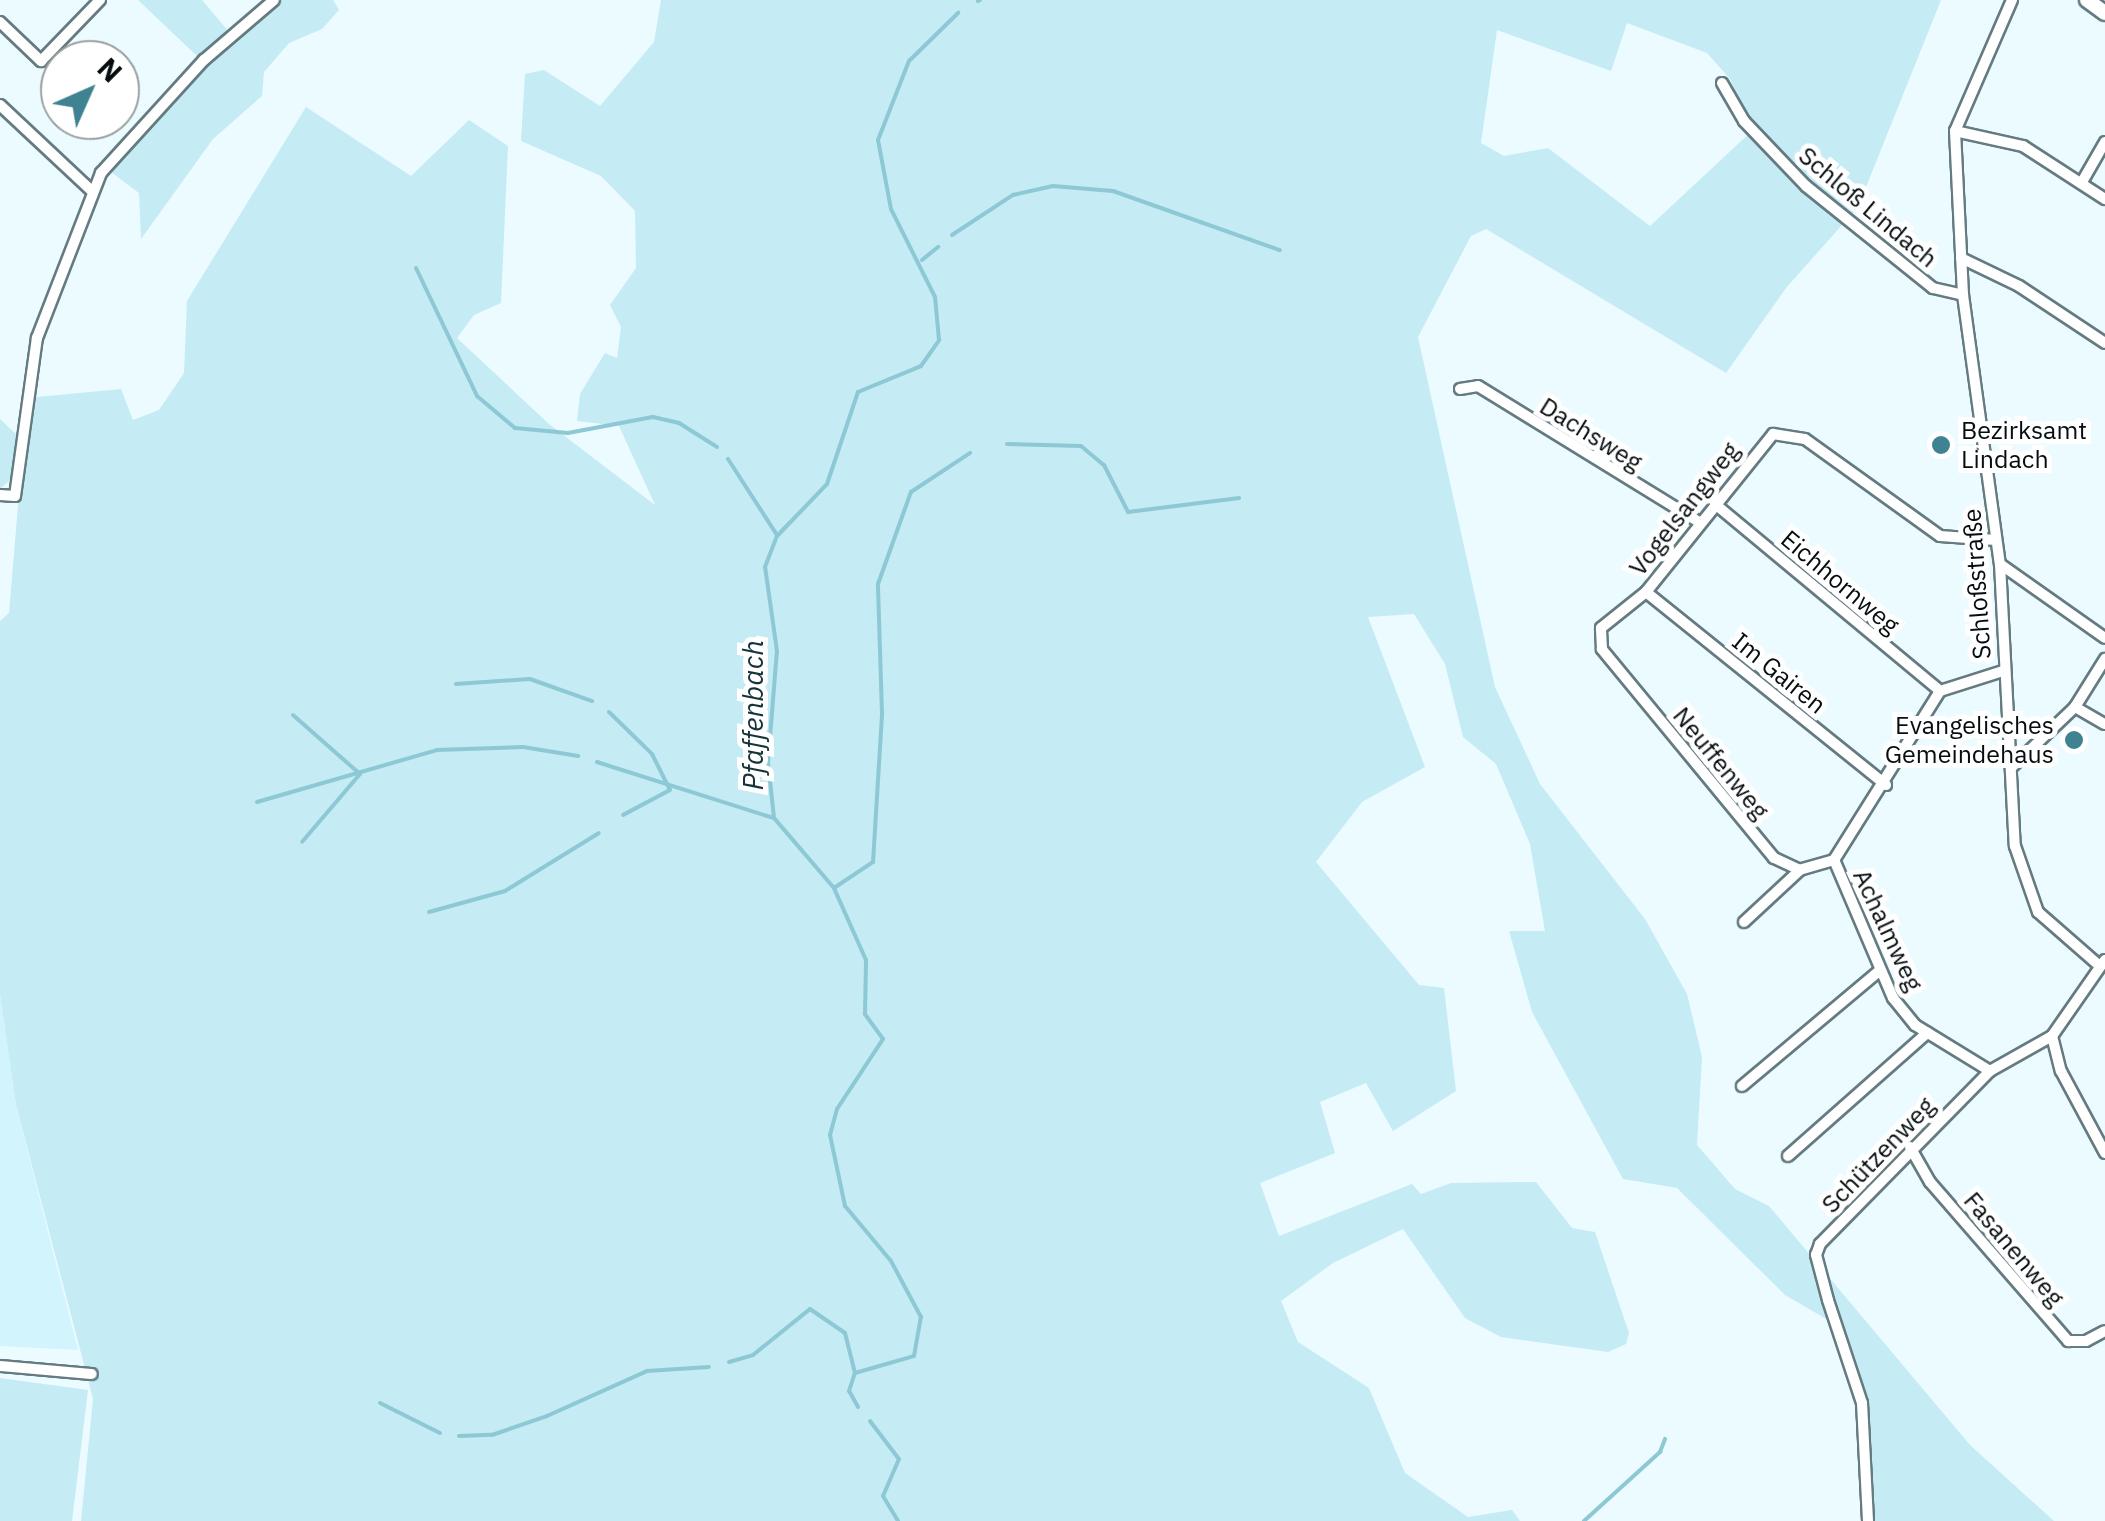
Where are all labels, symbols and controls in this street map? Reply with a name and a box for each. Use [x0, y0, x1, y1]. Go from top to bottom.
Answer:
north arrow [40, 40, 140, 140]
text: N [90, 50, 130, 90]
street label: Schloß Lindach [1793, 140, 1943, 274]
street label: Dachsweg [1534, 391, 1648, 477]
place label: Bezirksamt Lindach [1961, 416, 2087, 475]
marker: Bezirksamt Lindach [1930, 434, 1952, 456]
street label: Vogelsangweg [1623, 436, 1745, 582]
street label: Schloßstraße [1957, 508, 1997, 660]
street label: Eichhornweg [1775, 524, 1905, 640]
street label: Im Gairen [1726, 626, 1832, 720]
water label: Pfaffenbach [736, 640, 770, 790]
street label: Neuffenweg [1667, 701, 1775, 825]
place label: Evangelisches Gemeindehaus [1885, 711, 2054, 770]
marker: Evangelisches Gemeindehaus [2063, 729, 2085, 751]
street label: Achalmweg [1847, 864, 1929, 996]
street label: Schützenweg [1815, 1091, 1941, 1219]
street label: Fasanenweg [1958, 1186, 2070, 1312]

